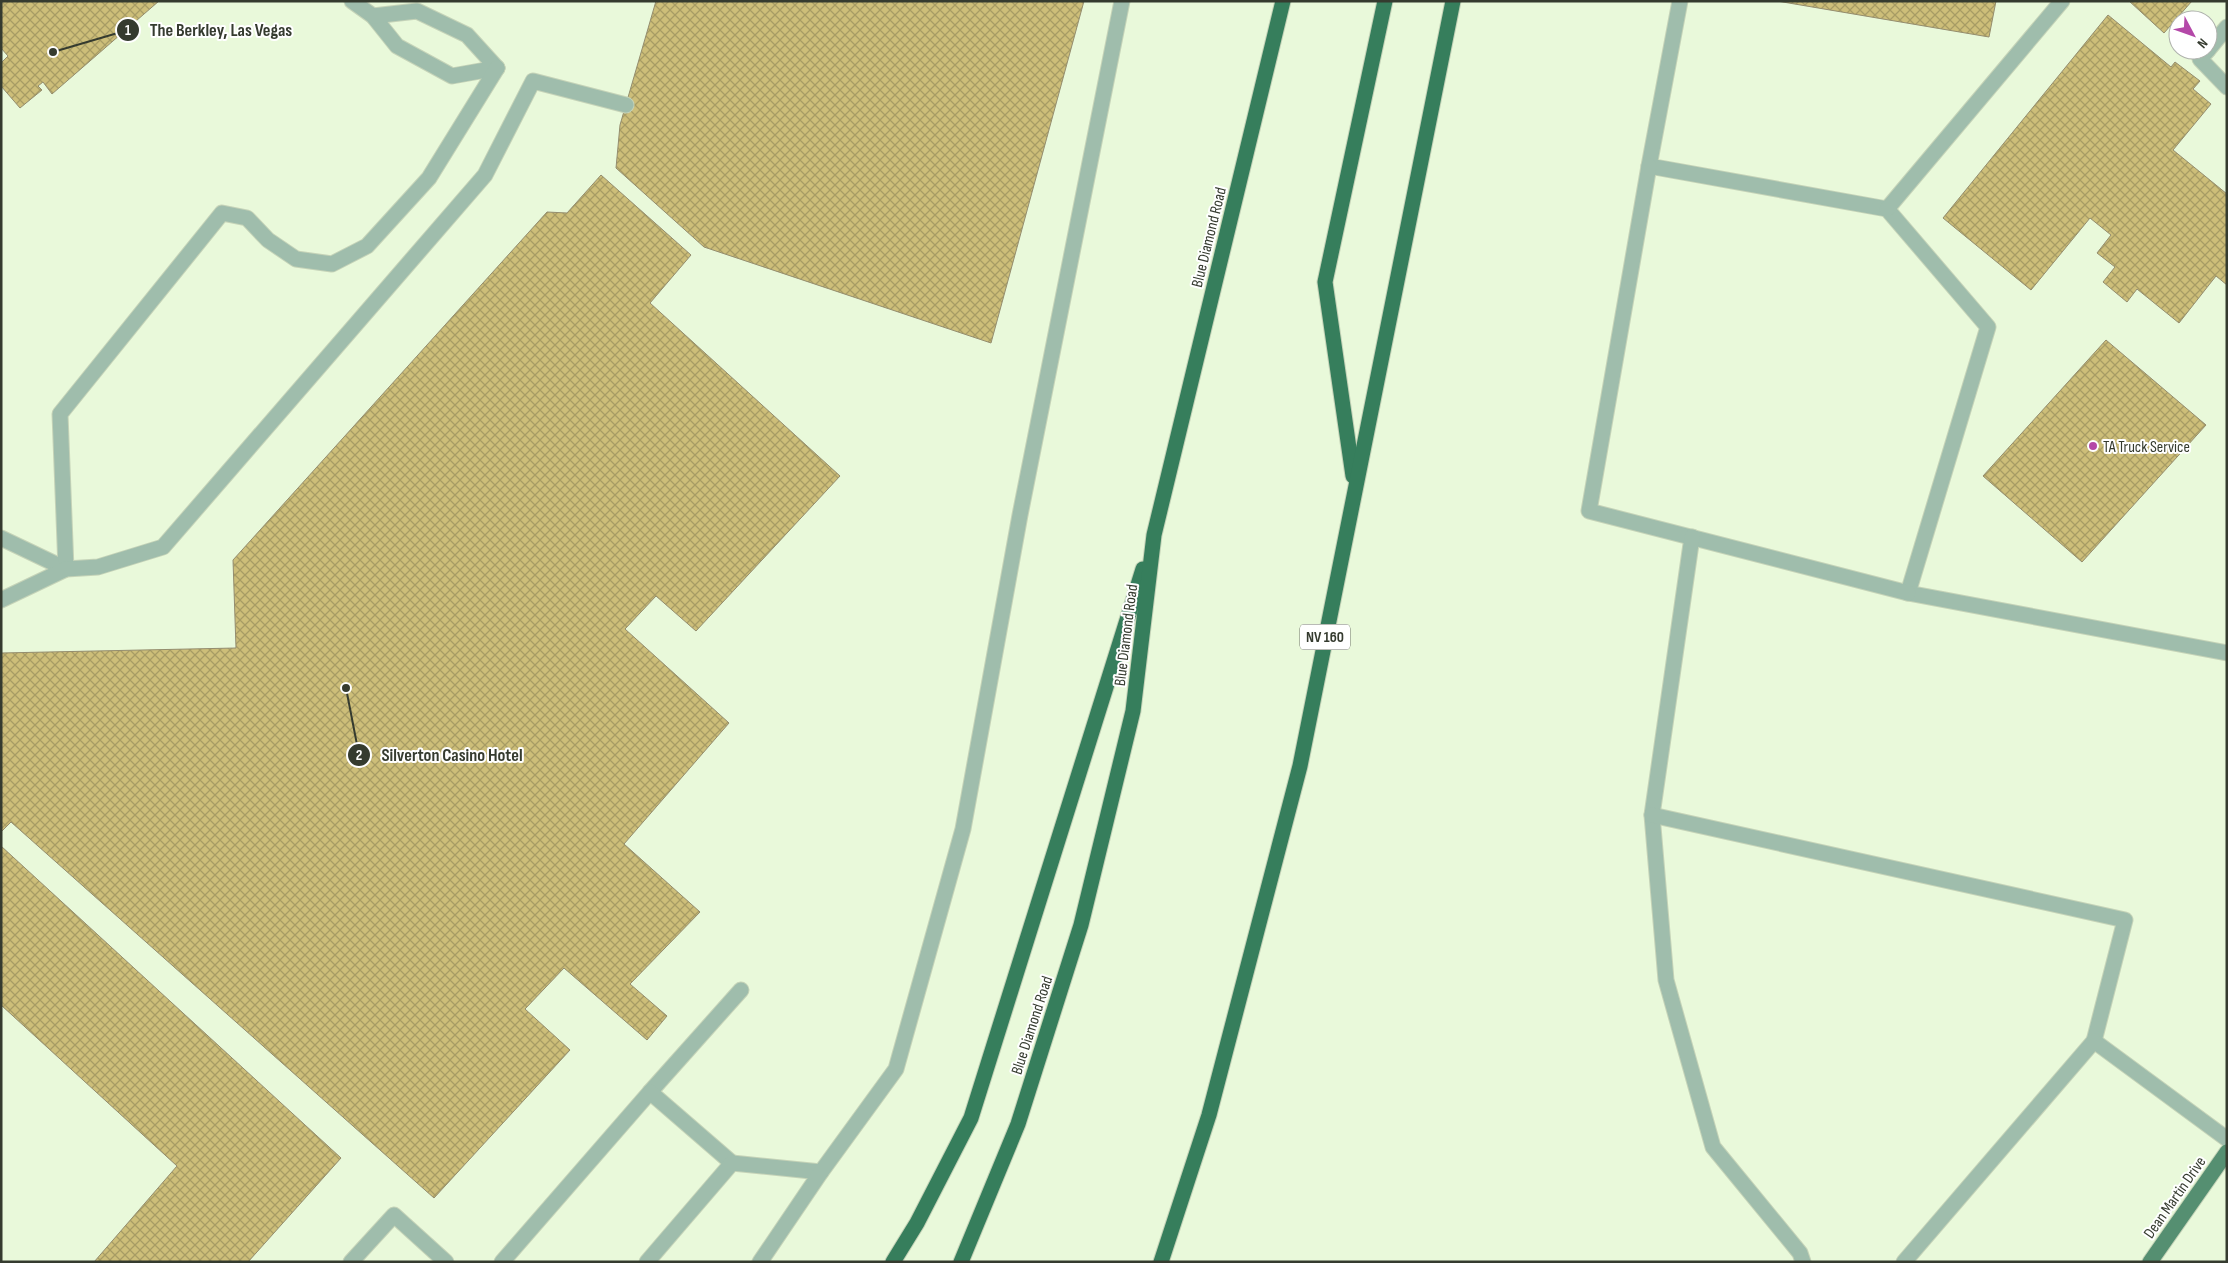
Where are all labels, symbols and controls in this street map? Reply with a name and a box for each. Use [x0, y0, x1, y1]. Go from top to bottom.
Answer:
north arrow [2168, 10, 2218, 60]
callout: The Berkley, Las Vegas [115, 13, 302, 46]
text: The Berkley, Las Vegas [150, 20, 292, 41]
text: 1 [125, 21, 131, 40]
text: N [2194, 35, 2211, 52]
street label: Blue Diamond Road [1188, 185, 1231, 289]
place label: TA Truck Service [2103, 438, 2190, 457]
marker: TA Truck Service [2087, 440, 2099, 452]
street label: Blue Diamond Road [1111, 583, 1142, 687]
road number: NV 160 [1300, 624, 1350, 650]
callout: Silverton Casino Hotel [346, 738, 532, 771]
text: Silverton Casino Hotel [381, 745, 523, 766]
text: 2 [356, 746, 362, 765]
street label: Blue Diamond Road [1008, 974, 1057, 1077]
street label: Dean Martin Drive [2140, 1153, 2210, 1242]

